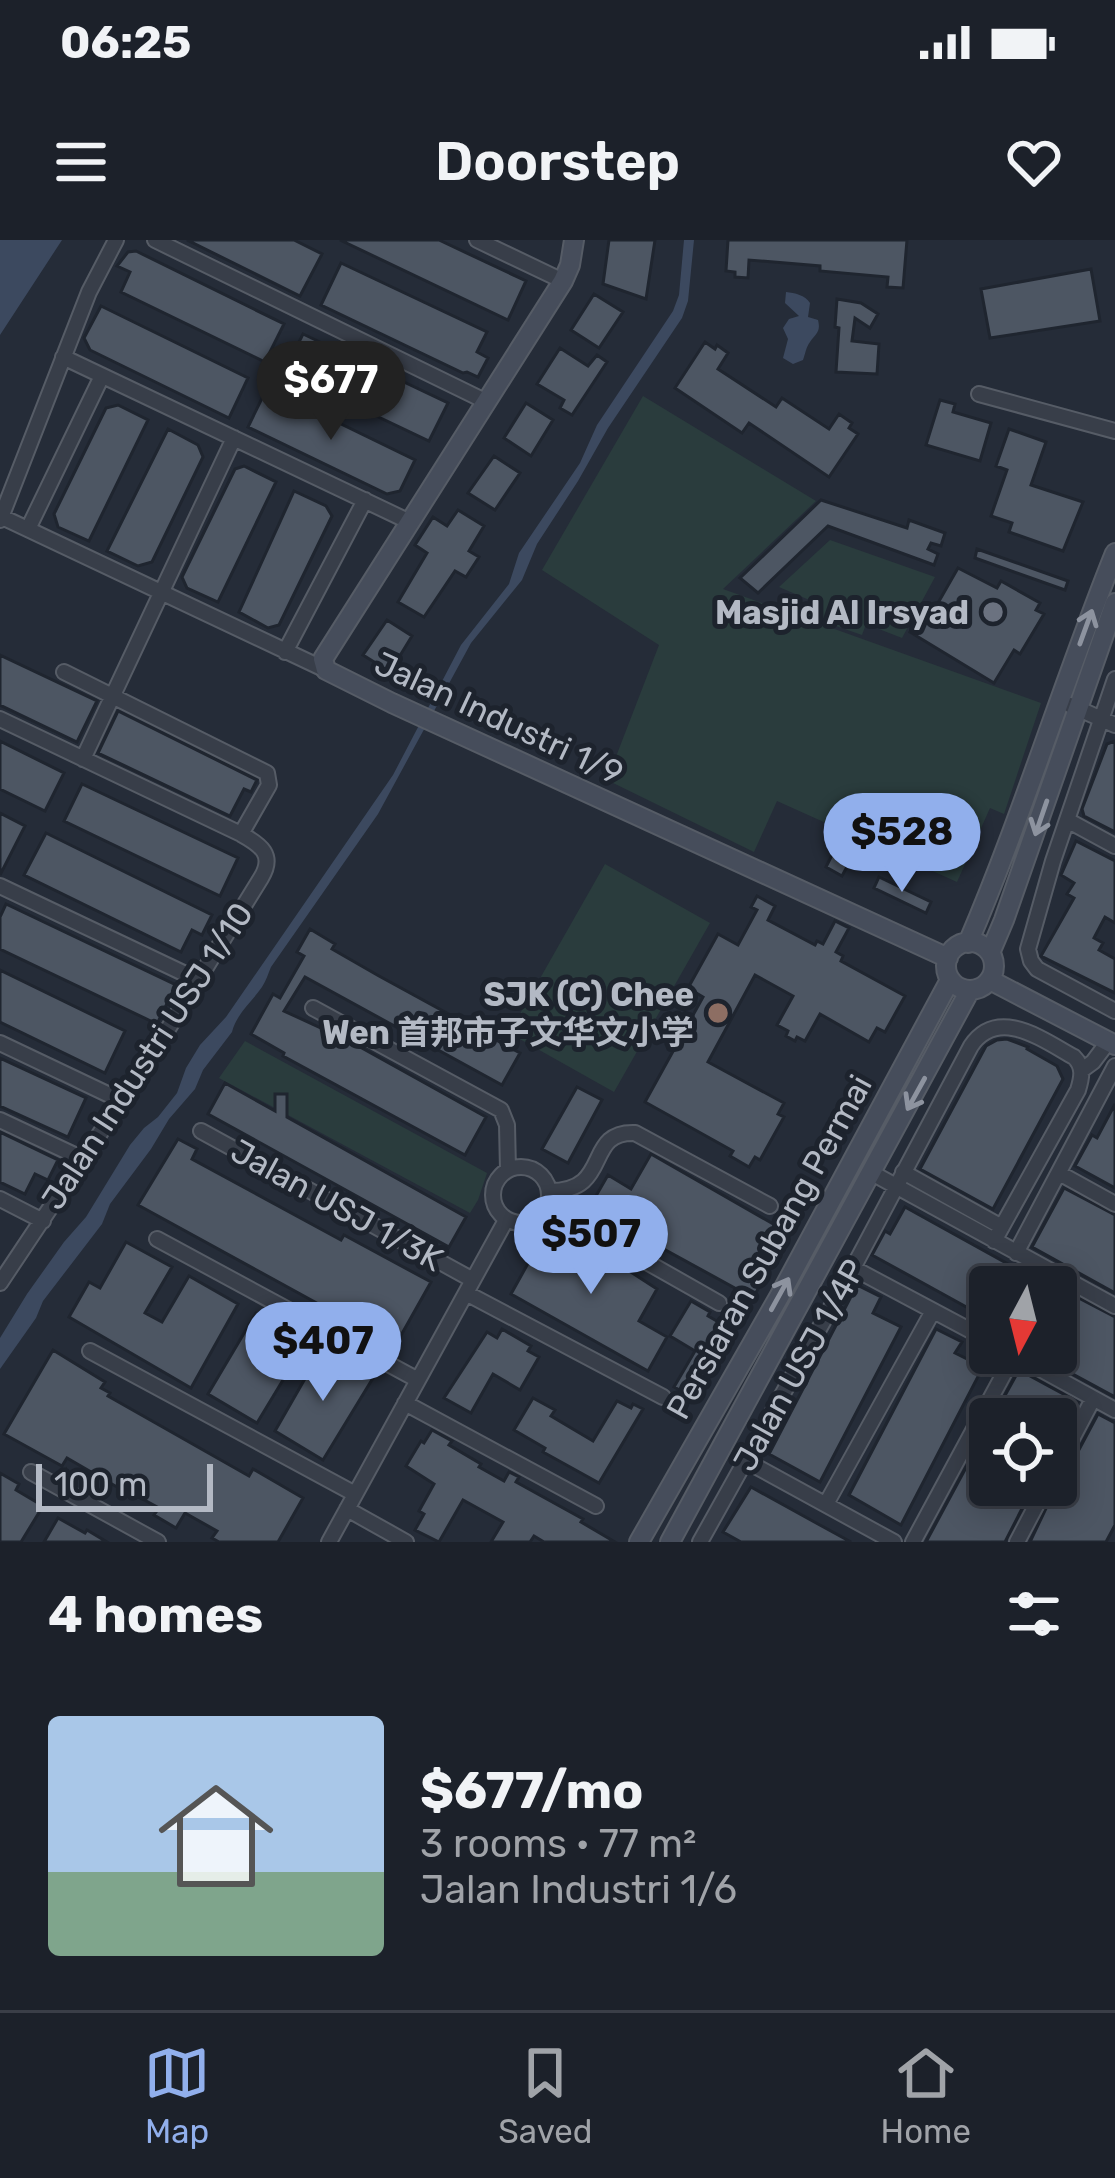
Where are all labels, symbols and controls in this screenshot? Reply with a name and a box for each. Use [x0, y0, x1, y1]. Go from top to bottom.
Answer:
text: 06:25 [60, 16, 191, 69]
icon: menu [48, 129, 114, 195]
icon: heart [1001, 129, 1067, 195]
text: Doorstep [435, 130, 680, 194]
pin: $677 [260, 341, 402, 443]
text: $677 [284, 357, 378, 403]
place label: Masjid Al Irsyad [715, 593, 969, 632]
marker: Masjid Al Irsyad [980, 599, 1006, 625]
one-way arrow [1077, 609, 1098, 646]
street label: Jalan Industri 1/9 [369, 643, 629, 793]
pin: $528 [831, 793, 973, 895]
one-way arrow [1028, 798, 1050, 836]
text: $528 [851, 809, 954, 855]
street label: Jalan Industri USJ 1/10 [33, 895, 261, 1217]
place label: SJK (C) Chee Wen 首邦市子文华文小学 [322, 975, 694, 1052]
marker: SJK (C) Chee Wen 首邦市子文华文小学 [705, 1000, 731, 1026]
street label: Persiaran Subang Permai [658, 1068, 880, 1426]
one-way arrow [903, 1075, 927, 1110]
street label: Jalan USJ 1/3K [224, 1131, 450, 1279]
pin: $507 [520, 1195, 662, 1297]
text: $507 [541, 1211, 641, 1257]
street label: Jalan USJ 1/4P [725, 1252, 873, 1478]
north arrow [969, 1266, 1077, 1374]
map controls [969, 1266, 1077, 1506]
one-way arrow [769, 1278, 792, 1313]
pin: $407 [252, 1302, 394, 1404]
text: $407 [272, 1318, 374, 1364]
button: locate [969, 1398, 1077, 1506]
scale bar [36, 1458, 213, 1511]
text: 100 m [54, 1465, 147, 1504]
icon: filters [1001, 1581, 1067, 1647]
text: 4 homes [48, 1584, 263, 1645]
text: $677/mo [420, 1760, 643, 1821]
icon: home [144, 1764, 288, 1908]
text: 3 rooms · 77 m² [420, 1821, 696, 1867]
text: Jalan Industri 1/6 [420, 1867, 737, 1913]
tab: Map [144, 2040, 210, 2151]
tab: Saved [498, 2040, 592, 2151]
tab: Home [881, 2040, 971, 2151]

